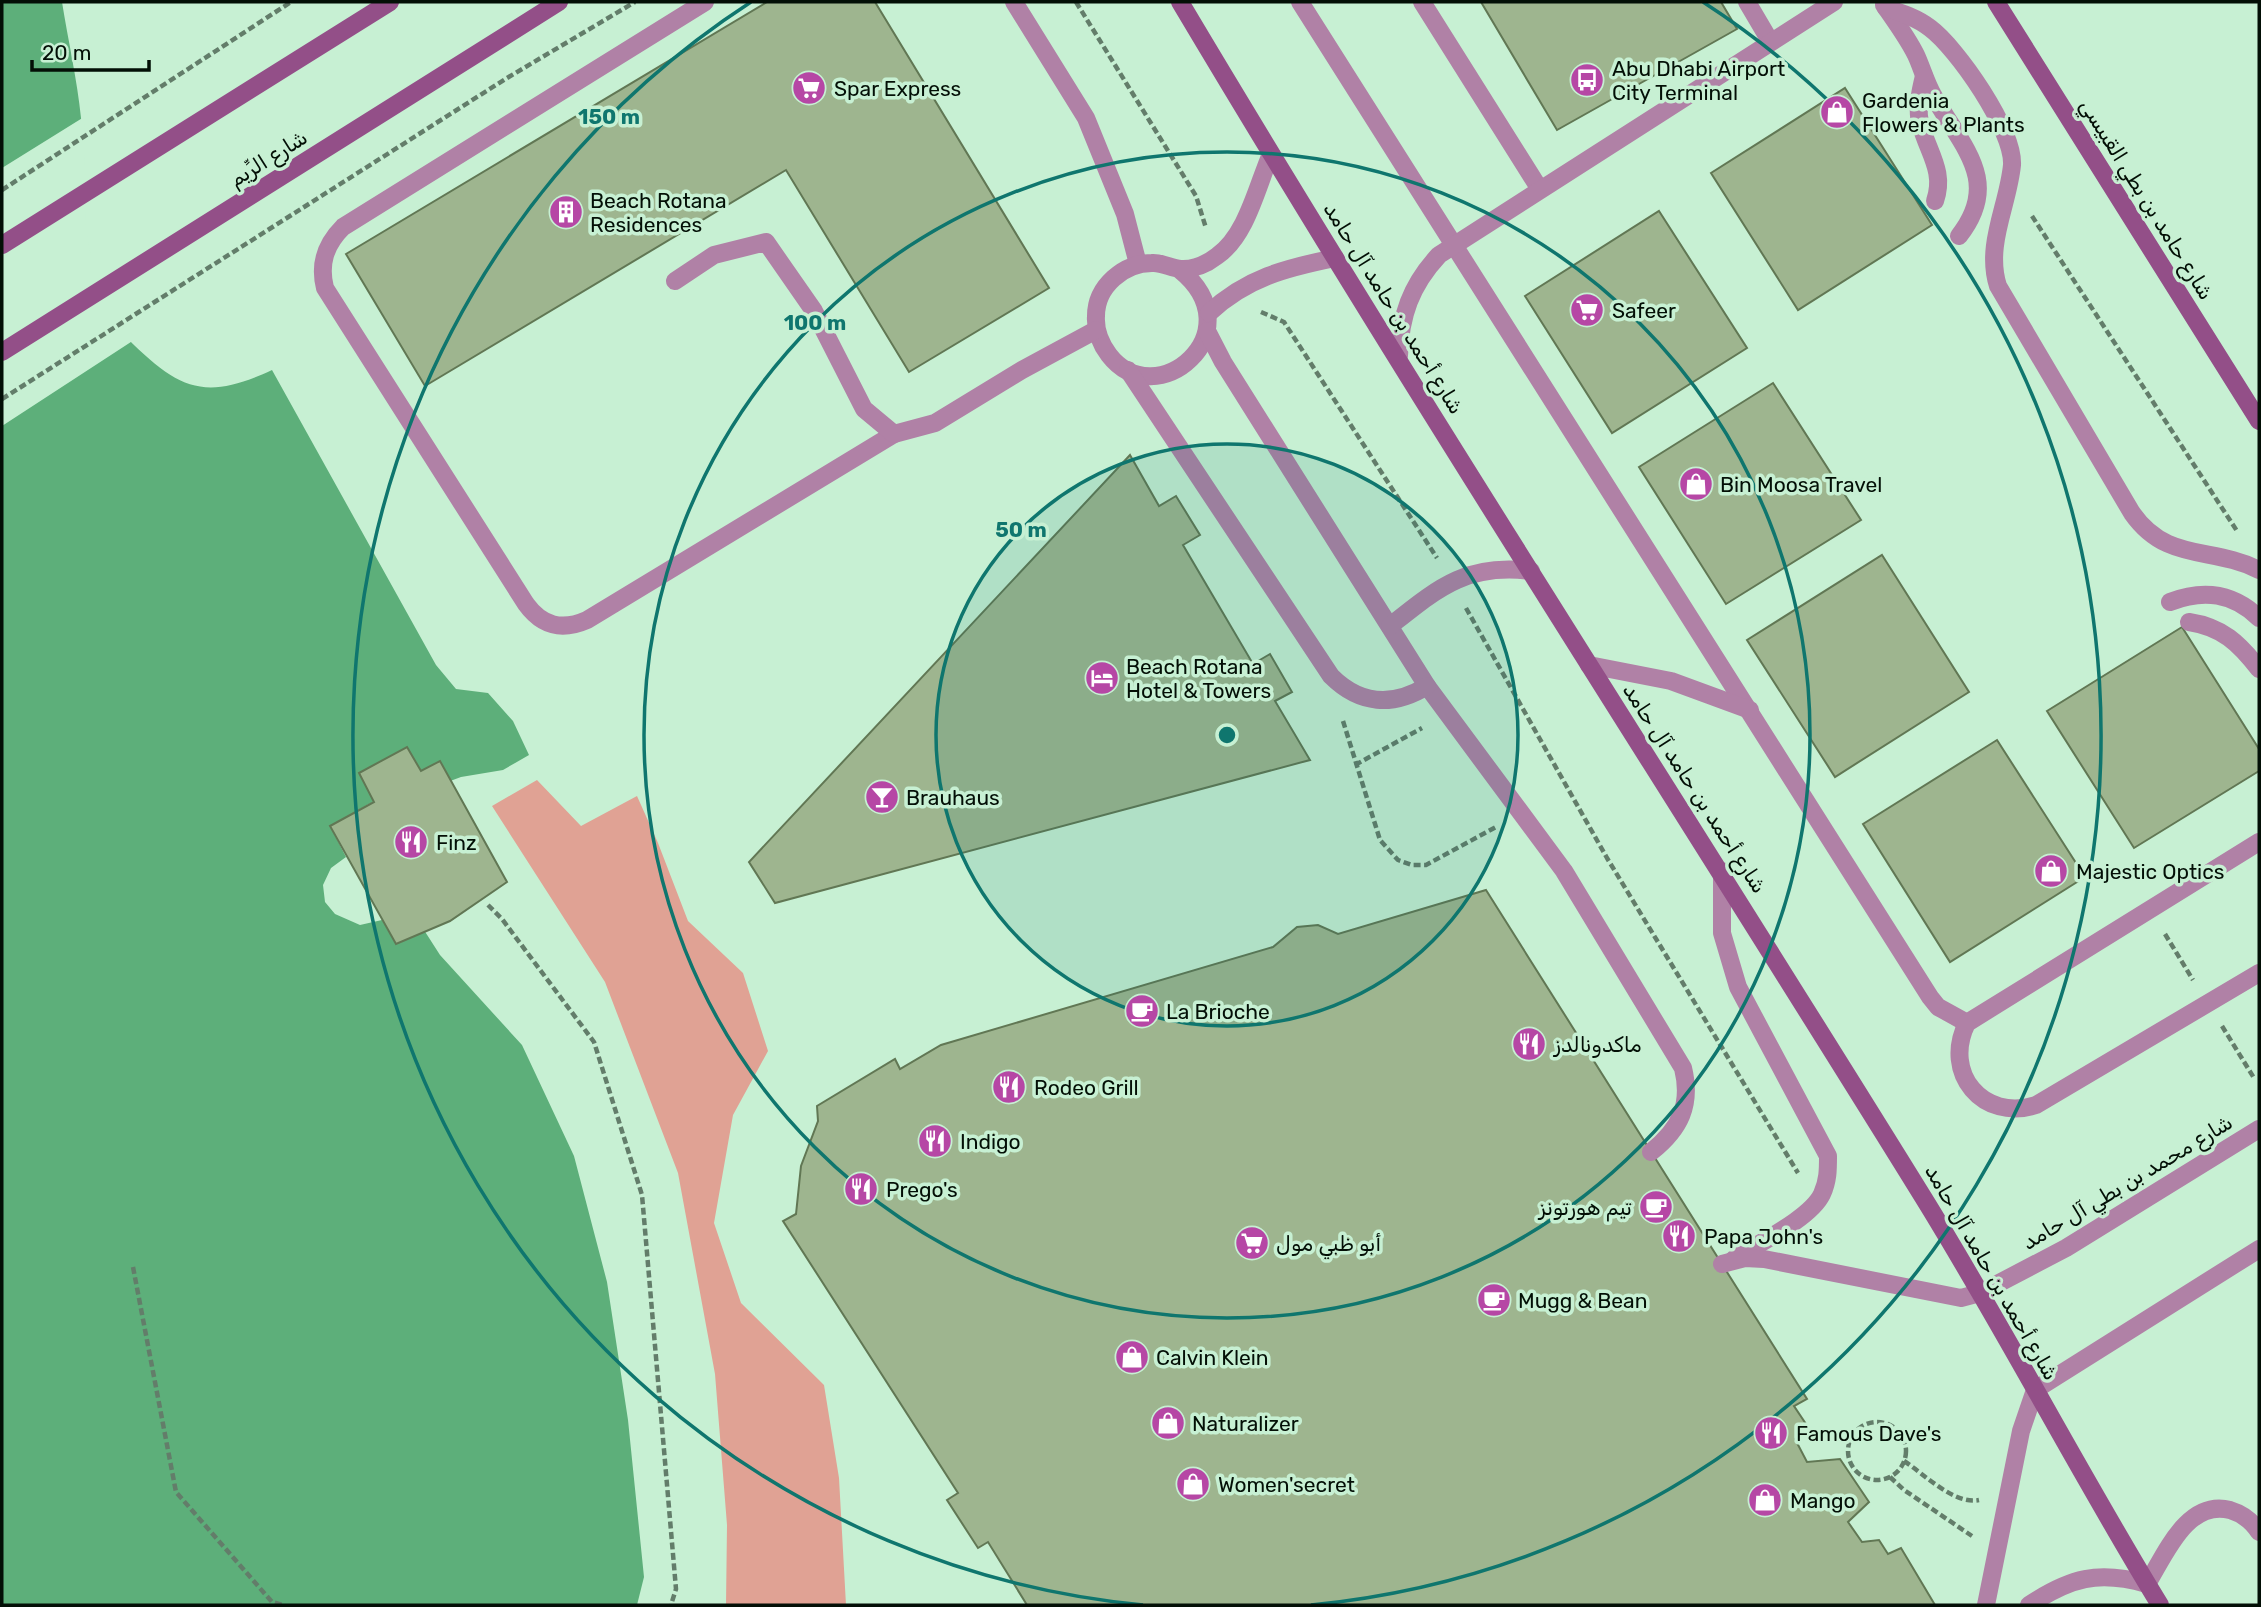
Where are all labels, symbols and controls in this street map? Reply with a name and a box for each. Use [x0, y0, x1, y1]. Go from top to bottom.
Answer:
scale bar [32, 28, 149, 72]
text: 20 m [42, 40, 91, 65]
place label: Abu Dhabi Airport City Terminal [1612, 56, 1785, 105]
bus stop icon: Abu Dhabi Airport City Terminal [1568, 61, 1606, 99]
supermarket icon: Spar Express [790, 69, 828, 107]
place label: Spar Express [834, 76, 961, 101]
place label: Gardenia Flowers & Plants [1862, 88, 2025, 137]
shop icon: Gardenia Flowers & Plants [1818, 93, 1856, 131]
street label: شارع حامد بن بطي القبيسي [2071, 94, 2219, 306]
text: 150 m [578, 104, 640, 129]
street label: شارع الرِّيم [224, 124, 313, 193]
place label: Beach Rotana Residences [590, 188, 727, 237]
building icon: Beach Rotana Residences [547, 193, 585, 231]
street label: شارع أحمد بن حامد آل حامد [1317, 198, 1469, 420]
supermarket icon: Safeer [1568, 291, 1606, 329]
place label: Safeer [1612, 298, 1676, 323]
text: 100 m [784, 310, 846, 335]
shop icon: Bin Moosa Travel [1677, 465, 1715, 503]
place label: Bin Moosa Travel [1720, 472, 1882, 497]
text: 50 m [995, 517, 1047, 542]
place label: Beach Rotana Hotel & Towers [1126, 654, 1271, 703]
hotel icon: Beach Rotana Hotel & Towers [1083, 659, 1121, 697]
street label: شارع أحمد بن حامد آل حامد [1616, 678, 1772, 899]
centre of rings [1215, 723, 1239, 747]
bar icon: Brauhaus [863, 778, 901, 816]
place label: Brauhaus [906, 785, 1000, 810]
restaurant icon: Finz [392, 823, 430, 861]
place label: Finz [436, 830, 477, 855]
shop icon: Majestic Optics [2032, 852, 2070, 890]
place label: Majestic Optics [2076, 859, 2225, 884]
cafe icon: La Brioche [1123, 992, 1161, 1030]
place label: La Brioche [1166, 999, 1270, 1024]
restaurant icon: ماكدونالدز [1510, 1025, 1548, 1063]
place label: ماكدونالدز [1552, 1032, 1642, 1058]
restaurant icon: Rodeo Grill [990, 1068, 1028, 1106]
place label: Rodeo Grill [1034, 1075, 1139, 1100]
street label: شارع محمد بن بطي آل حامد [2017, 1109, 2239, 1258]
restaurant icon: Indigo [916, 1122, 954, 1160]
place label: Indigo [960, 1129, 1021, 1154]
street label: شارع أحمد بن حامد آل حامد [1918, 1160, 2064, 1385]
restaurant icon: Prego's [842, 1170, 880, 1208]
place label: Prego's [886, 1177, 958, 1202]
cafe icon: تيم هورتونز [1637, 1188, 1675, 1226]
place label: تيم هورتونز [1537, 1195, 1632, 1222]
restaurant icon: Papa John's [1660, 1217, 1698, 1255]
supermarket icon: أبو ظبي مول [1233, 1224, 1271, 1262]
place label: Papa John's [1704, 1224, 1823, 1249]
place label: أبو ظبي مول [1276, 1231, 1381, 1260]
cafe icon: Mugg & Bean [1475, 1281, 1513, 1319]
place label: Mugg & Bean [1518, 1288, 1647, 1313]
shop icon: Calvin Klein [1113, 1338, 1151, 1376]
place label: Calvin Klein [1156, 1345, 1269, 1370]
shop icon: Naturalizer [1149, 1404, 1187, 1442]
place label: Naturalizer [1192, 1411, 1299, 1436]
restaurant icon: Famous Dave's [1752, 1414, 1790, 1452]
place label: Famous Dave's [1796, 1421, 1942, 1446]
shop icon: Women'secret [1174, 1465, 1212, 1503]
place label: Women'secret [1218, 1472, 1355, 1497]
shop icon: Mango [1746, 1481, 1784, 1519]
place label: Mango [1790, 1488, 1856, 1513]

